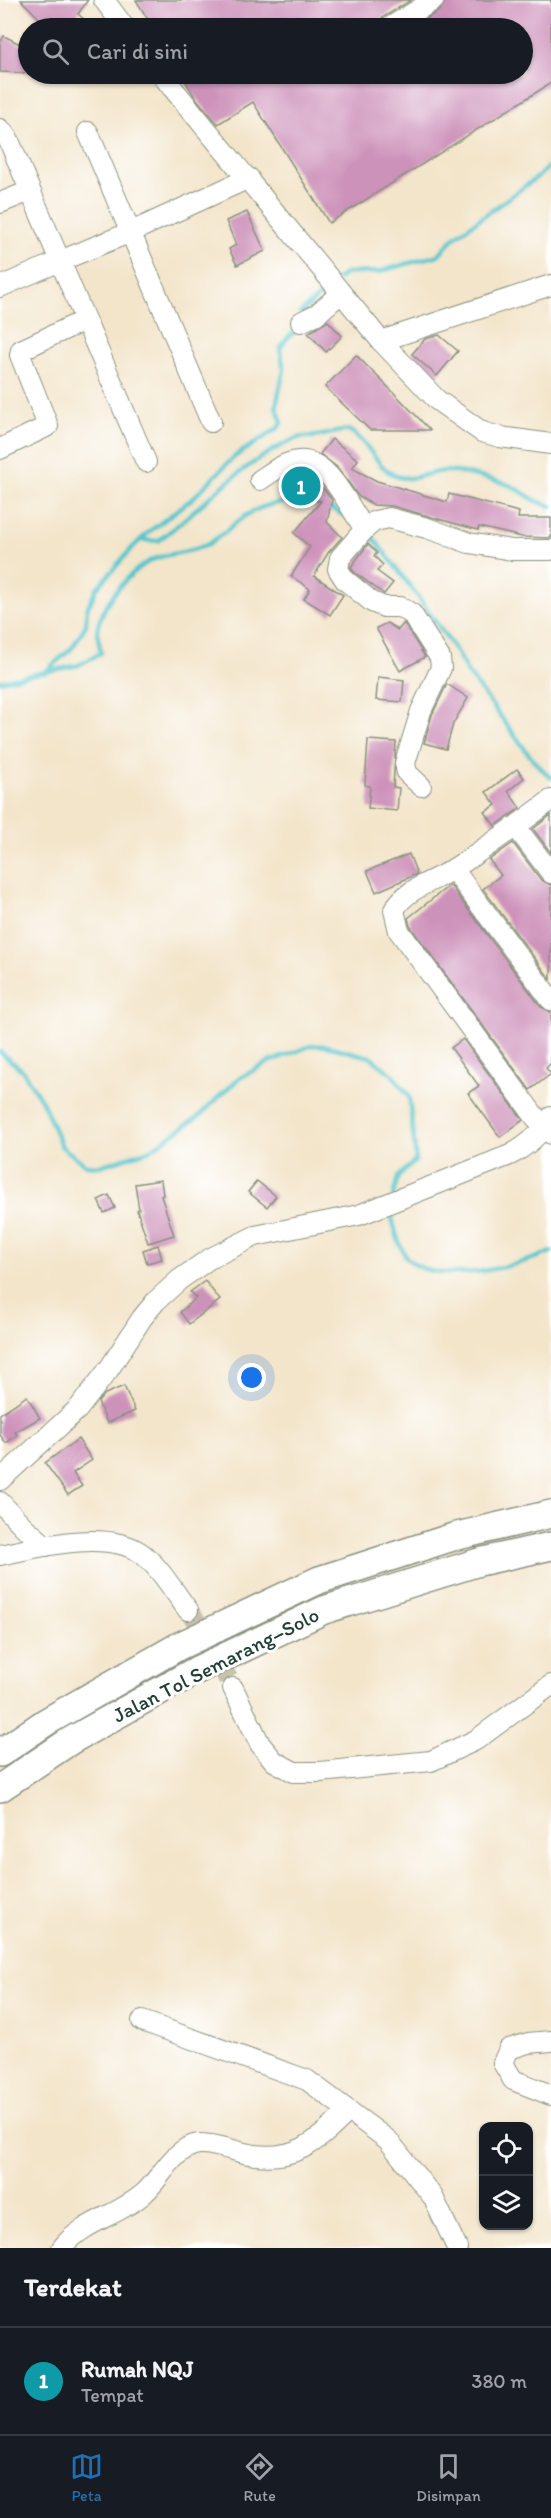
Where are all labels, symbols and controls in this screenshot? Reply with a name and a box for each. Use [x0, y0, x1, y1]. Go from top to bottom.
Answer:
search box [18, 18, 533, 84]
icon: search [39, 35, 72, 68]
text: Cari di sini [87, 38, 188, 65]
pin: 1 [282, 464, 320, 508]
your location [237, 1363, 266, 1392]
street label: Jalan Tol Semarang–Solo [108, 1602, 323, 1728]
map controls [479, 2122, 533, 2230]
button: locate [479, 2122, 533, 2176]
button: layers [479, 2176, 533, 2230]
text: Terdekat [24, 2271, 122, 2303]
text: Rumah NQJ [81, 2356, 194, 2383]
text: 1 [39, 2369, 48, 2393]
text: 380 m [472, 2369, 527, 2393]
text: Tempat [81, 2383, 144, 2407]
tab: Peta [70, 2450, 103, 2505]
tab: Rute [243, 2450, 276, 2505]
tab: Disimpan [416, 2450, 481, 2505]

